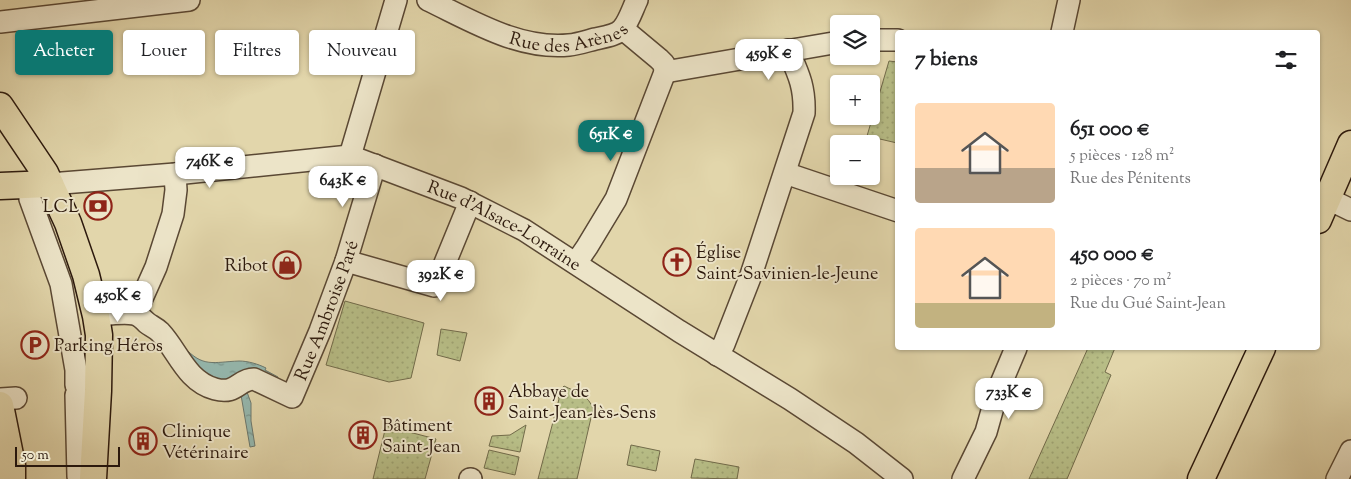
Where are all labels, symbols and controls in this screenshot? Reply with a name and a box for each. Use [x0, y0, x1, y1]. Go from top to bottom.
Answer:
map controls [830, 15, 880, 185]
button: layers [830, 15, 880, 65]
street label: Rue des Arènes [506, 19, 636, 61]
chip: Acheter [15, 30, 113, 75]
chip: Louer [123, 30, 205, 75]
chip: Filtres [215, 30, 299, 75]
chip: Nouveau [309, 30, 415, 75]
pin: 459K € [728, 38, 810, 81]
text: 459K € [746, 43, 792, 66]
text: 7 biens [915, 45, 978, 75]
icon: filters [1272, 46, 1300, 74]
button: + [830, 75, 880, 125]
text: 651 000 € [1070, 115, 1150, 145]
pin: 651K € [570, 120, 652, 162]
icon: home [955, 123, 1015, 183]
text: 651K € [589, 124, 633, 147]
button: − [830, 135, 880, 185]
text: 5 pièces · 128 m² [1070, 145, 1174, 168]
pin: 746K € [169, 146, 251, 189]
text: 746K € [186, 151, 234, 174]
pin: 643K € [302, 166, 384, 208]
text: Rue des Pénitents [1070, 168, 1191, 191]
text: 643K € [320, 170, 367, 193]
street label: Rue d'Alsace-Lorraine [423, 175, 585, 279]
bank icon: LCL [83, 191, 113, 221]
place label: LCL [43, 195, 79, 221]
street label: Rue Ambroise Paré [289, 238, 366, 385]
text: 450 000 € [1070, 240, 1154, 270]
place label: Église Saint-Savinien-le-Jeune [696, 241, 878, 288]
church icon: Église Saint-Savinien-le-Jeune [662, 247, 692, 277]
icon: home [955, 248, 1015, 308]
shop icon: Ribot [272, 250, 302, 280]
place label: Ribot [224, 254, 268, 280]
pin: 392K € [400, 260, 482, 302]
text: 392K € [418, 264, 464, 287]
text: 2 pièces · 70 m² [1070, 270, 1172, 293]
pin: 450K € [77, 280, 159, 323]
text: 450K € [95, 285, 141, 308]
text: Rue du Gué Saint-Jean [1070, 293, 1226, 316]
parking icon: Parking Héros [20, 330, 50, 360]
place label: Parking Héros [54, 334, 163, 360]
pin: 733K € [968, 378, 1050, 420]
place label: Abbaye de Saint-Jean-lès-Sens [508, 380, 656, 427]
text: 733K € [986, 382, 1032, 405]
building icon: Abbaye de Saint-Jean-lès-Sens [474, 386, 504, 416]
place label: Bâtiment Saint-Jean [382, 414, 461, 461]
place label: Clinique Vétérinaire [162, 420, 249, 467]
building icon: Bâtiment Saint-Jean [348, 420, 378, 450]
building icon: Clinique Vétérinaire [128, 426, 158, 456]
scale bar [15, 444, 120, 467]
text: 50 m [22, 446, 49, 466]

